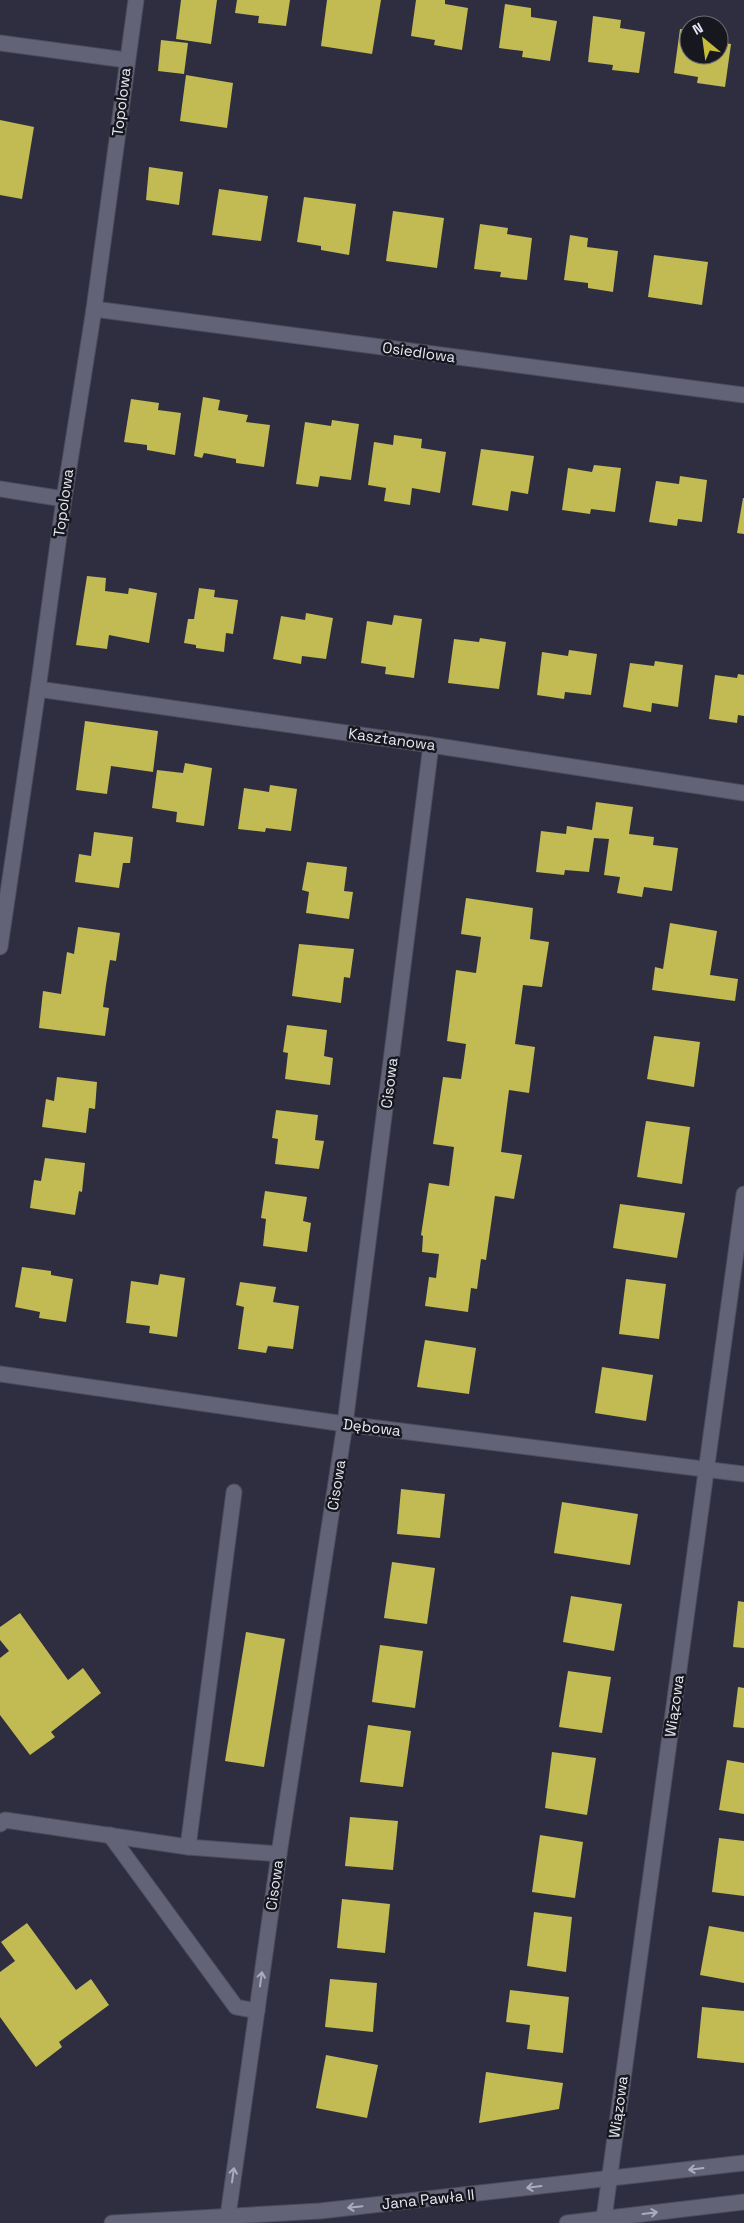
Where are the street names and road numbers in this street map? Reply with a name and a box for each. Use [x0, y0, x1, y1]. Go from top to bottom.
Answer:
street label: Topolowa [107, 66, 135, 137]
street label: Osiedlowa [381, 337, 457, 367]
street label: Topolowa [49, 467, 77, 538]
street label: Kasztanowa [347, 723, 437, 755]
street label: Cisowa [376, 1056, 402, 1109]
street label: Dębowa [342, 1414, 402, 1440]
street label: Cisowa [323, 1458, 349, 1512]
street label: Wiązowa [660, 1673, 688, 1738]
street label: Cisowa [261, 1858, 287, 1912]
street label: Wiązowa [604, 2074, 632, 2139]
street label: Jana Pawła II [381, 2185, 475, 2213]

